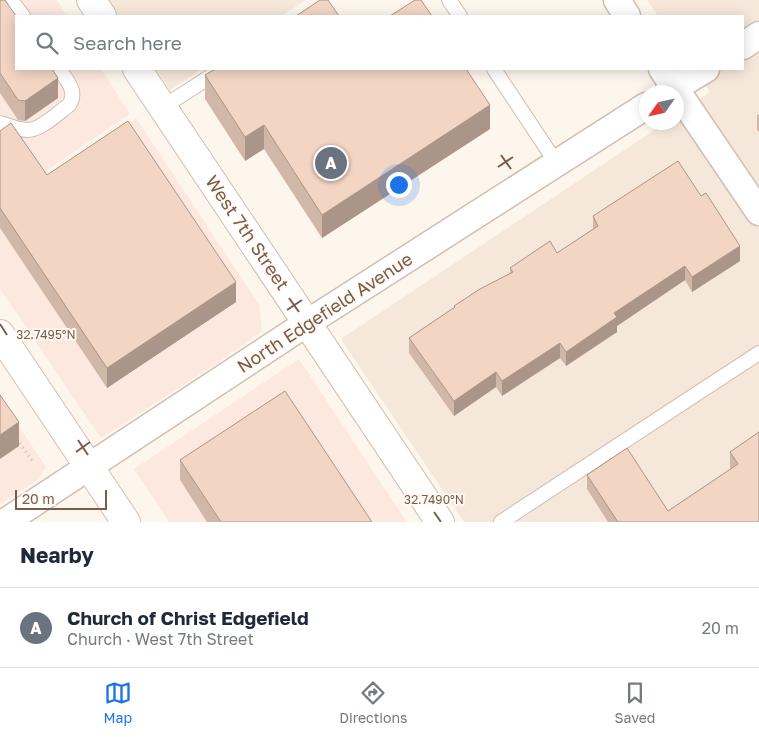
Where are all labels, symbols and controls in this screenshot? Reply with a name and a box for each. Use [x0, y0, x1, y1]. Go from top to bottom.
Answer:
search box [15, 15, 744, 70]
icon: search [33, 29, 61, 57]
text: Search here [73, 31, 182, 54]
north arrow [639, 85, 684, 130]
pin: A [315, 144, 347, 182]
street label: West 7th Street [201, 171, 294, 294]
your location [386, 172, 412, 198]
street label: North Edgefield Avenue [233, 247, 416, 377]
text: 32.7495°N [16, 327, 76, 342]
scale bar [15, 487, 108, 510]
text: 20 m [22, 490, 55, 507]
text: 32.7490°N [404, 492, 464, 507]
text: Nearby [20, 542, 94, 568]
text: Church of Christ Edgefield [67, 606, 309, 629]
text: A [30, 618, 42, 638]
text: 20 m [702, 618, 739, 638]
text: Church · West 7th Street [67, 629, 254, 649]
tab: Map [104, 679, 132, 726]
tab: Directions [339, 679, 408, 726]
tab: Saved [615, 679, 655, 726]

